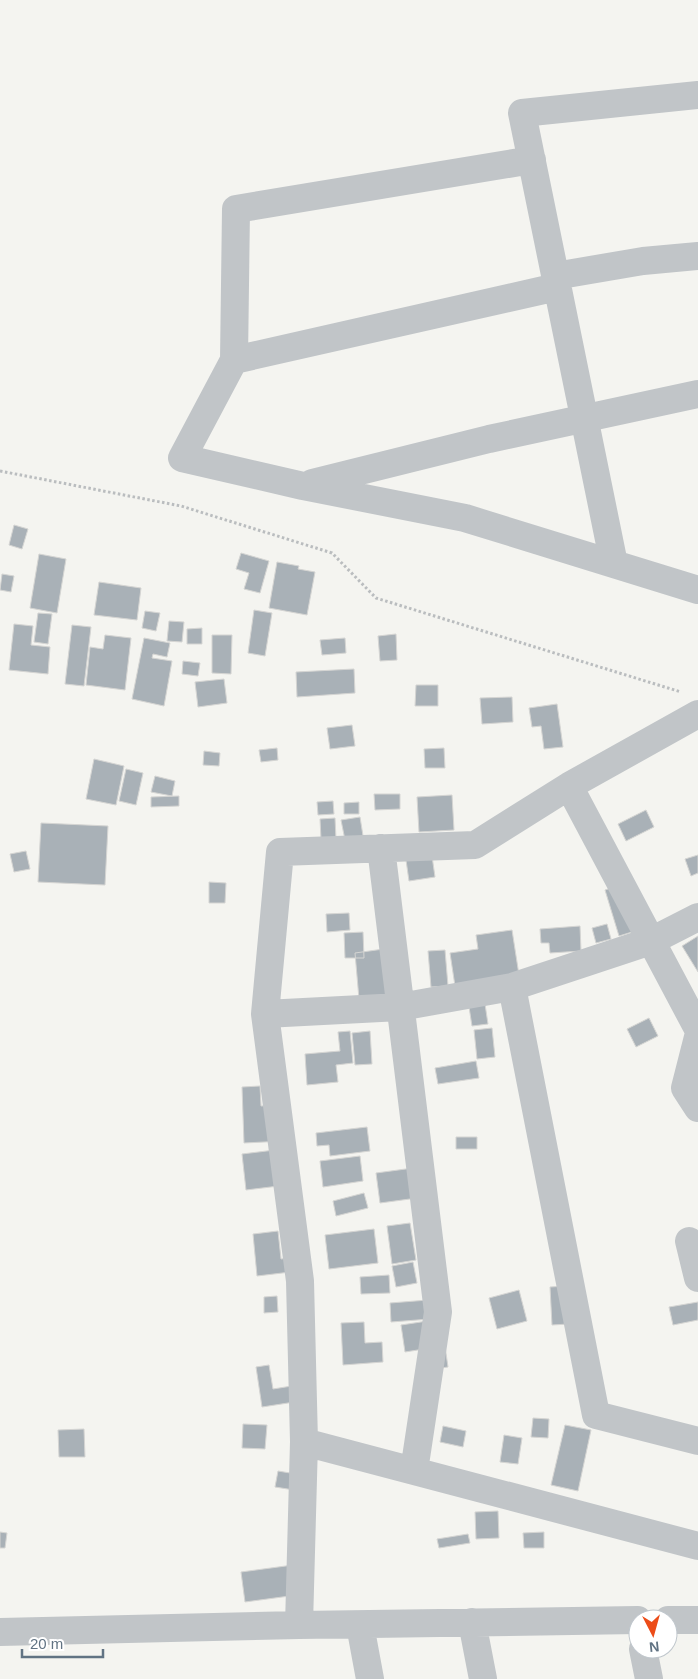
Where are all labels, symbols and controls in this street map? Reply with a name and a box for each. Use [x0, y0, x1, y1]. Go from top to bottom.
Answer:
north arrow [628, 1609, 678, 1659]
scale bar [22, 1626, 104, 1658]
text: 20 m [30, 1635, 63, 1652]
text: N [648, 1638, 660, 1655]

